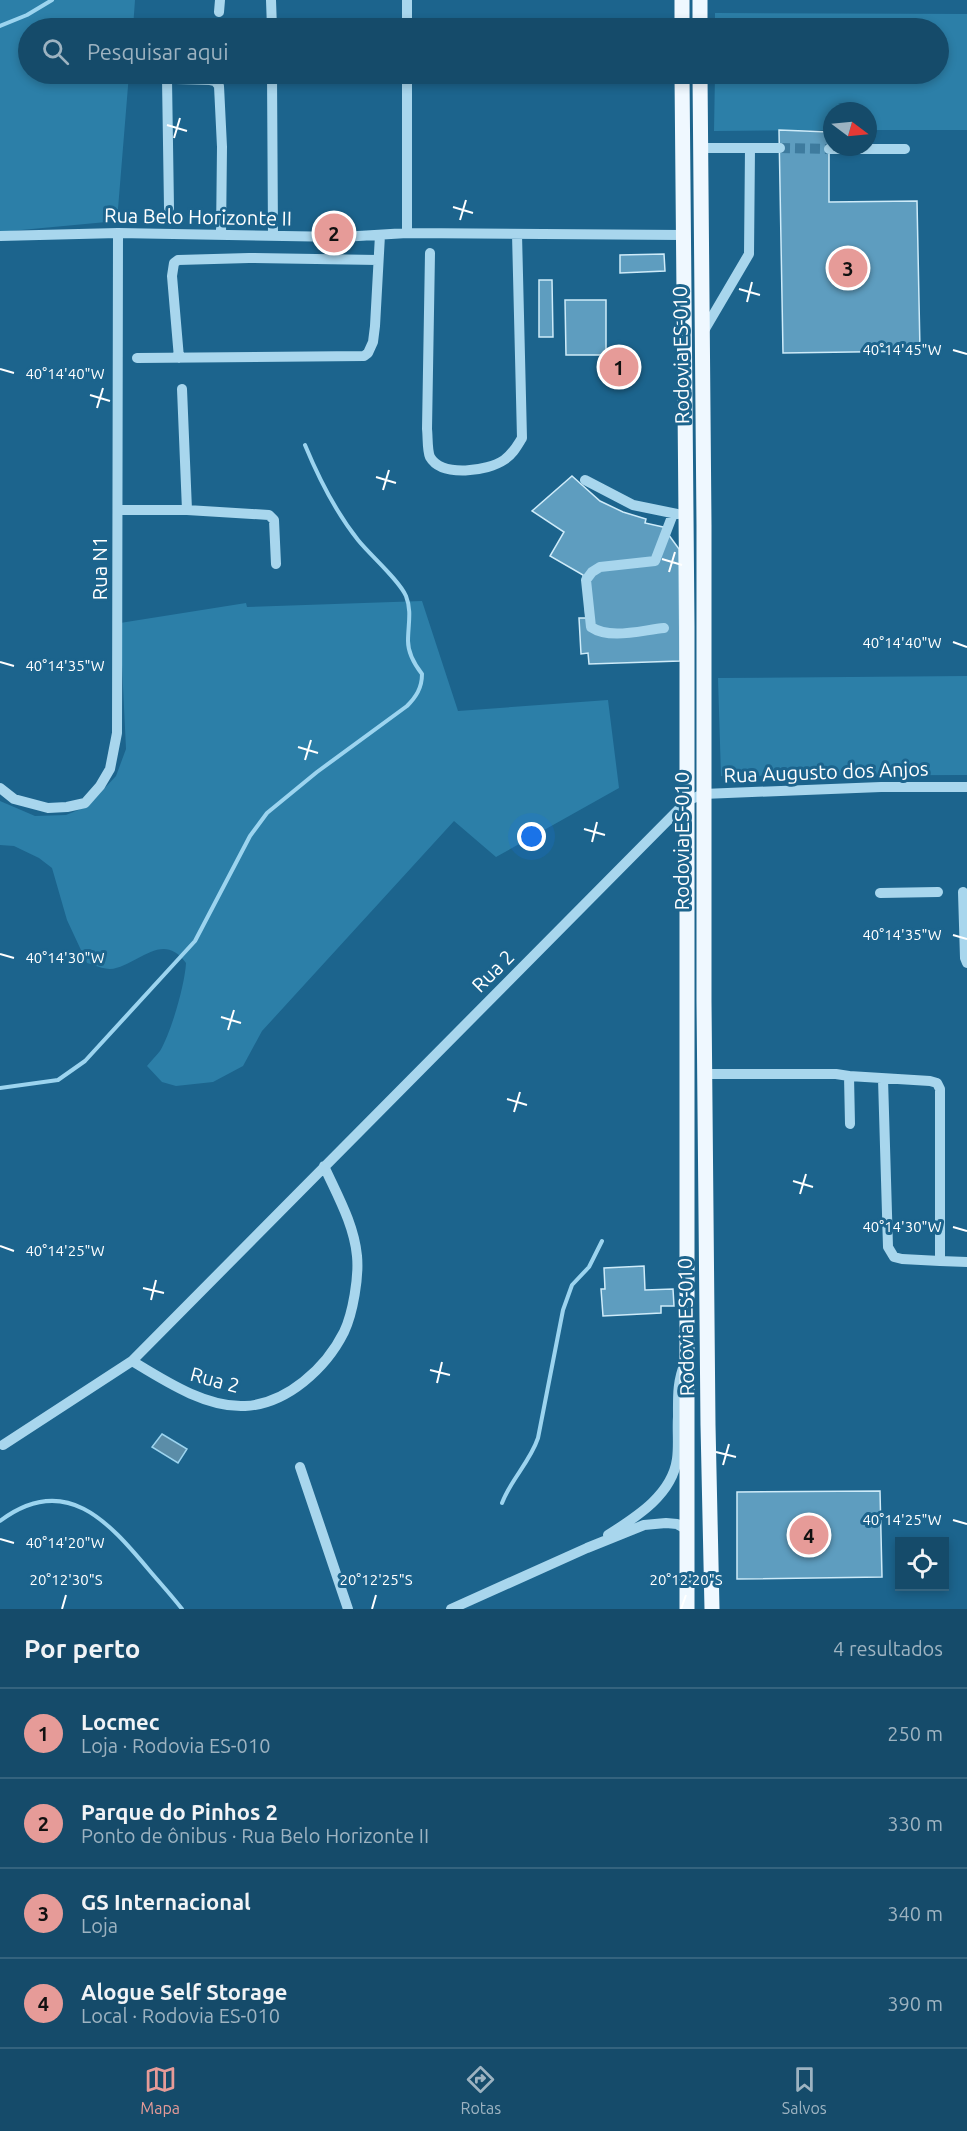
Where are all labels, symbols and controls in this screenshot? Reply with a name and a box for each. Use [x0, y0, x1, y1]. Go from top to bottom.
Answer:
search box [18, 18, 949, 84]
icon: search [39, 35, 72, 68]
text: Pesquisar aqui [87, 39, 229, 64]
north arrow [823, 102, 877, 156]
street label: Rua Belo Horizonte II [104, 203, 292, 230]
pin: 2 [314, 210, 354, 256]
pin: 3 [828, 246, 868, 290]
street label: Rodovia ES-010 [668, 286, 693, 424]
text: 40°14'45"W [862, 341, 942, 358]
pin: 1 [600, 344, 638, 389]
text: 40°14'40"W [25, 365, 105, 382]
street label: Rua N1 [88, 536, 111, 600]
text: 40°14'40"W [862, 634, 942, 651]
text: 40°14'35"W [25, 657, 105, 674]
street label: Rua Augusto dos Anjos [723, 756, 929, 787]
street label: Rodovia ES-010 [670, 772, 693, 910]
your location [517, 822, 546, 851]
text: 40°14'35"W [862, 926, 942, 943]
street label: Rua 2 [467, 945, 518, 996]
text: 40°14'30"W [25, 949, 105, 966]
text: 40°14'30"W [862, 1218, 942, 1235]
text: 40°14'25"W [25, 1242, 105, 1259]
street label: Rodovia ES-010 [673, 1258, 698, 1396]
street label: Rua 2 [188, 1362, 242, 1397]
text: 40°14'25"W [862, 1511, 942, 1528]
pin: 4 [790, 1512, 828, 1558]
text: 40°14'20"W [25, 1534, 105, 1551]
map controls [895, 1537, 949, 1591]
button: locate [895, 1537, 949, 1591]
text: 20°12'30"S [29, 1571, 103, 1588]
text: 20°12'25"S [339, 1571, 413, 1588]
text: 20°12'20"S [649, 1571, 723, 1588]
text: Por perto [24, 1634, 140, 1663]
text: 4 resultados [833, 1637, 943, 1660]
text: Locmec [81, 1709, 160, 1734]
text: 1 [38, 1722, 49, 1745]
text: 250 m [887, 1722, 943, 1745]
text: Loja · Rodovia ES-010 [81, 1734, 270, 1757]
text: Parque do Pinhos 2 [81, 1799, 278, 1824]
text: 2 [38, 1812, 49, 1835]
text: 330 m [887, 1812, 943, 1835]
text: Ponto de ônibus · Rua Belo Horizonte II [81, 1824, 429, 1847]
text: GS Internacional [81, 1889, 251, 1914]
text: 3 [38, 1902, 49, 1925]
text: 340 m [887, 1902, 943, 1925]
text: Loja [81, 1914, 118, 1937]
text: Alogue Self Storage [81, 1979, 288, 2004]
text: 4 [38, 1992, 49, 2015]
text: 390 m [887, 1992, 943, 2015]
text: Local · Rodovia ES-010 [81, 2004, 280, 2027]
tab: Mapa [140, 2063, 180, 2117]
tab: Rotas [461, 2063, 501, 2117]
tab: Salvos [782, 2063, 827, 2117]

